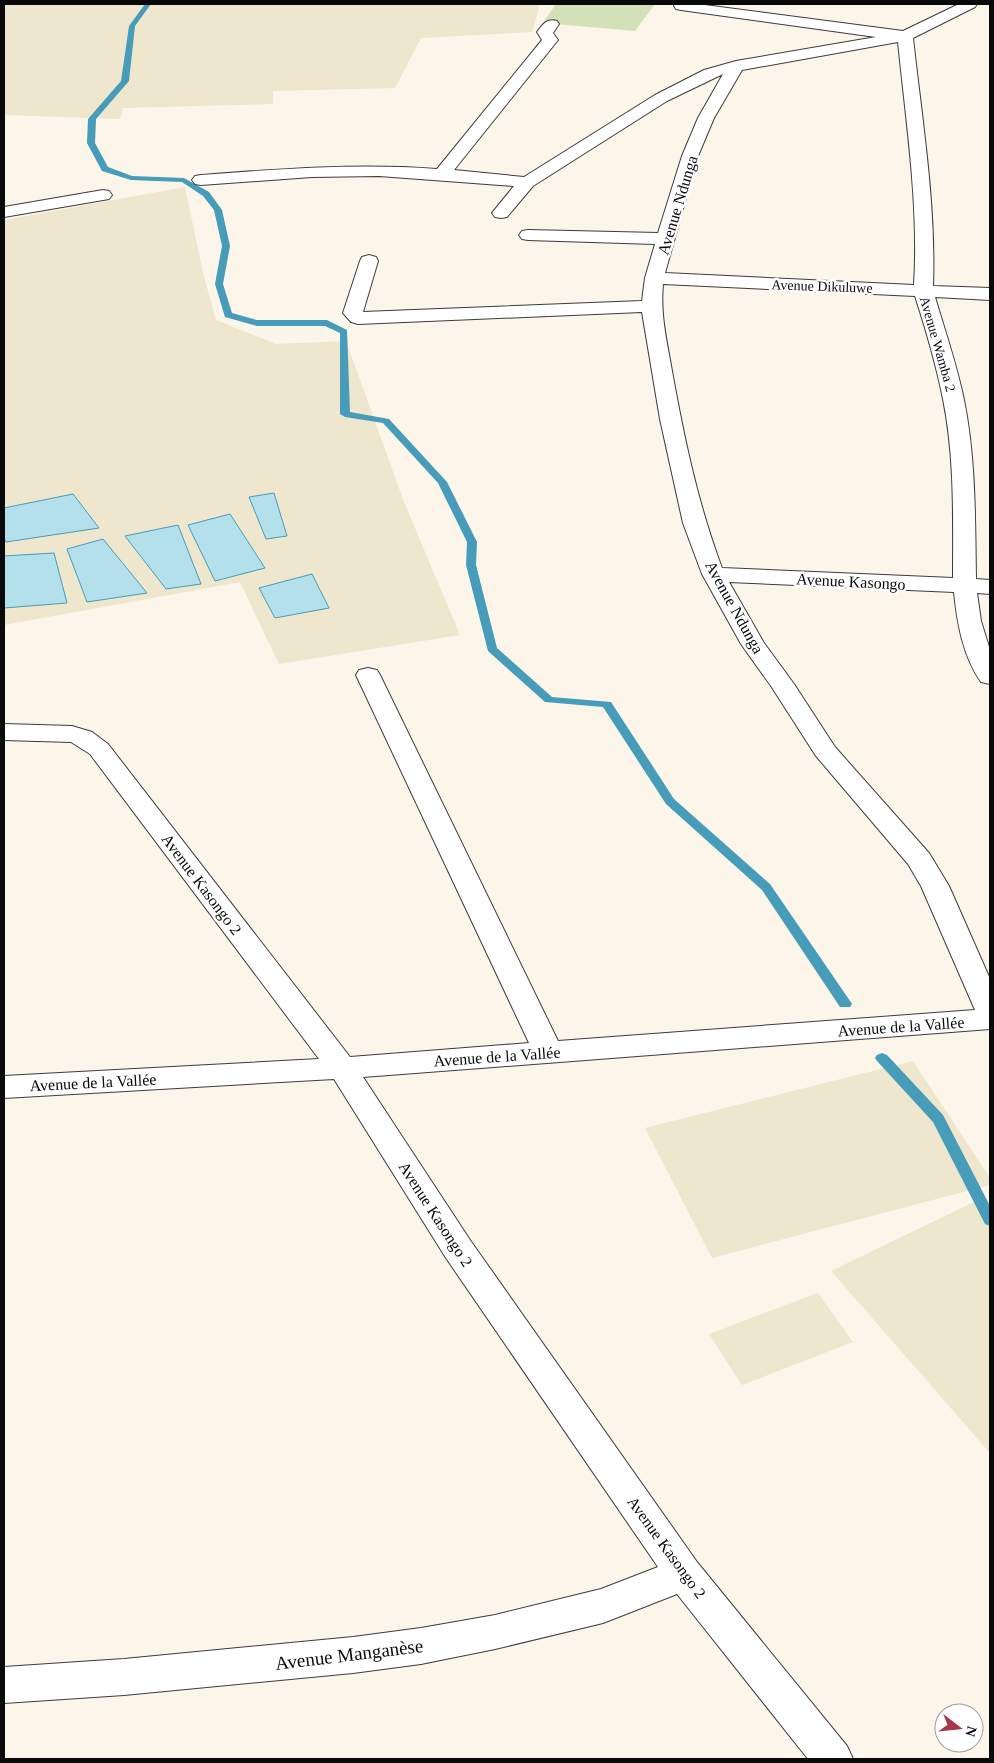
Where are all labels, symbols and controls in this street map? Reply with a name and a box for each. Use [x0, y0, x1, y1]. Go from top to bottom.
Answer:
street label: Avenue Ndunga [654, 153, 702, 257]
street label: Avenue Dikuluwe [771, 277, 873, 296]
street label: Avenue Wamba 2 [917, 295, 958, 394]
street label: Avenue Ndunga [701, 558, 767, 657]
street label: Avenue Kasongo [796, 570, 906, 594]
street label: Avenue Kasongo 2 [157, 831, 245, 939]
street label: Avenue de la Vallée [837, 1014, 965, 1039]
street label: Avenue de la Vallée [433, 1044, 561, 1069]
street label: Avenue de la Vallée [29, 1071, 157, 1094]
street label: Avenue Kasongo 2 [395, 1159, 476, 1270]
street label: Avenue Kasongo 2 [623, 1493, 709, 1602]
street label: Avenue Manganèse [274, 1635, 424, 1674]
north arrow [934, 1703, 984, 1753]
text: N [962, 1725, 980, 1738]

